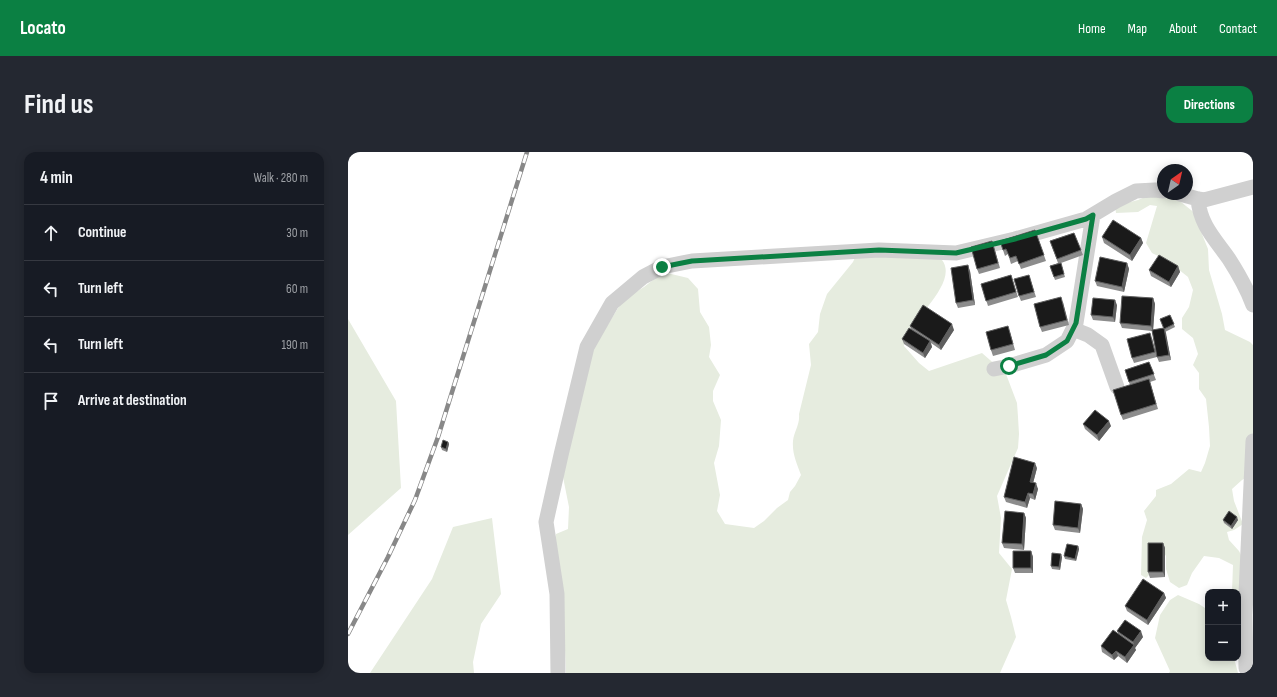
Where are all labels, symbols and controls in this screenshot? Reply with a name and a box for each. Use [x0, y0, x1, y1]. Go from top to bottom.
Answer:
text: Locato [20, 17, 66, 40]
text: Home [1078, 20, 1106, 37]
text: Map [1128, 20, 1147, 37]
text: About [1169, 20, 1197, 37]
text: Contact [1219, 20, 1257, 37]
button: Directions [1166, 86, 1253, 123]
text: Find us [24, 88, 93, 121]
north arrow [1157, 164, 1193, 200]
text: 4 min [40, 168, 73, 188]
text: Walk · 280 m [254, 170, 308, 186]
icon: ahead [40, 222, 62, 244]
text: Continue [78, 223, 127, 242]
text: 30 m [286, 225, 308, 241]
route end [653, 258, 671, 276]
icon: left [40, 278, 62, 300]
text: Turn left [78, 279, 123, 298]
text: 60 m [286, 281, 308, 297]
icon: left [40, 334, 62, 356]
text: Turn left [78, 335, 123, 354]
text: 190 m [281, 337, 308, 353]
route start [1000, 357, 1018, 375]
icon: arrive [40, 390, 62, 412]
text: Arrive at destination [78, 391, 187, 410]
map controls [1205, 589, 1241, 661]
button: + [1205, 589, 1241, 625]
button: − [1205, 625, 1241, 661]

